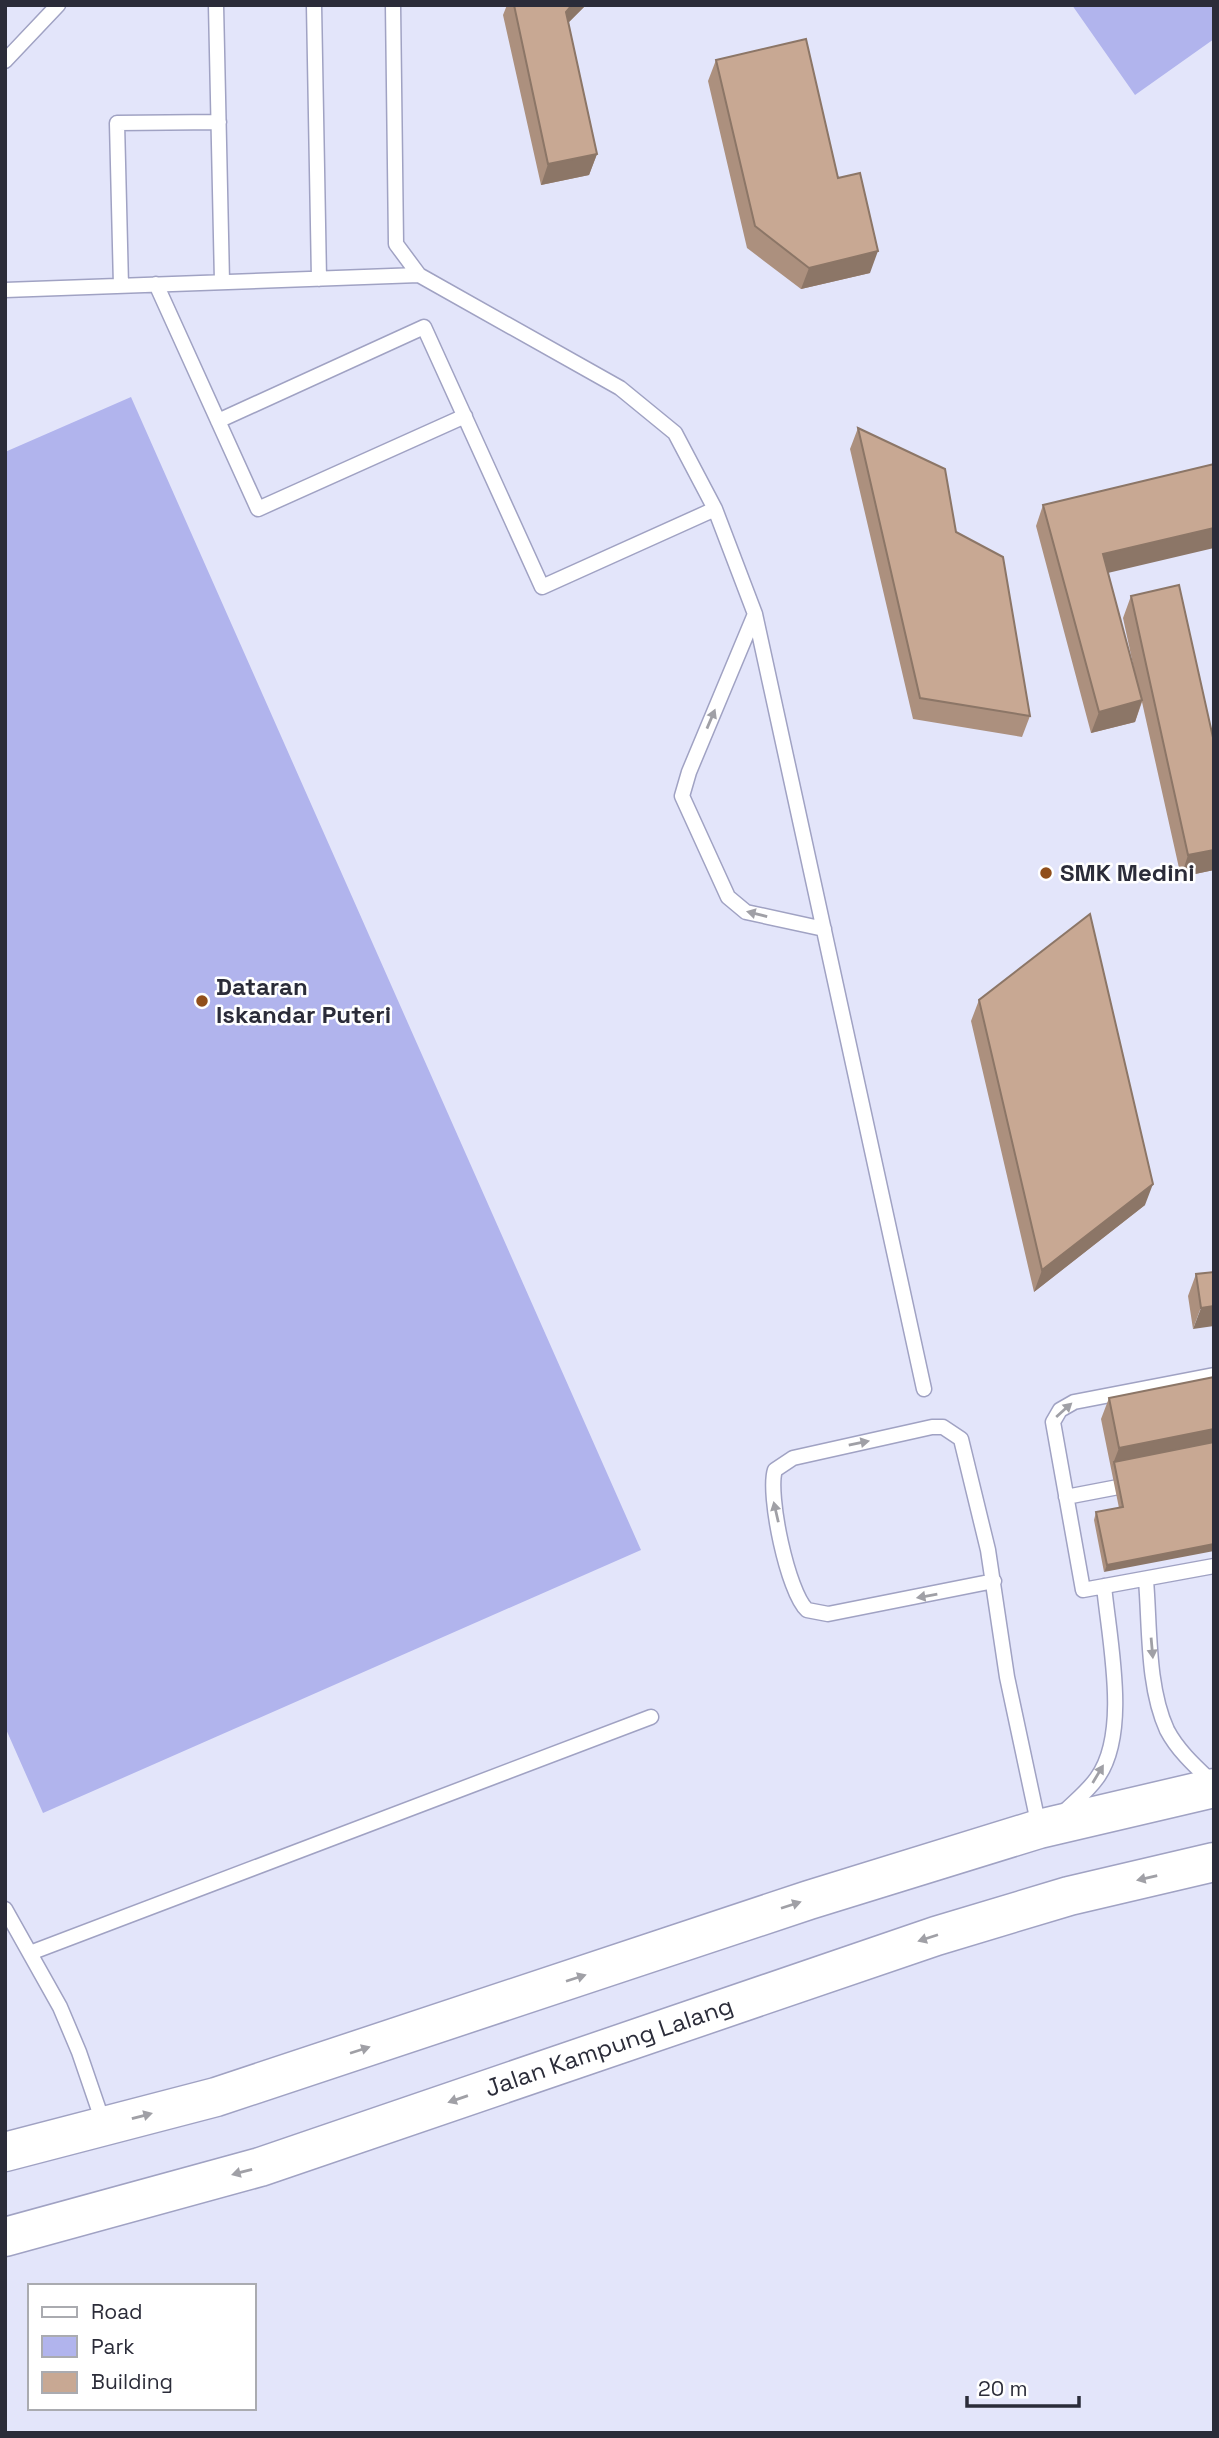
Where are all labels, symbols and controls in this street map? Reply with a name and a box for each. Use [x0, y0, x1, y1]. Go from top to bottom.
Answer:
one-way arrow [705, 709, 717, 729]
place label: SMK Medini [1060, 857, 1195, 888]
marker: SMK Medini [1038, 865, 1054, 881]
one-way arrow [746, 908, 768, 919]
place label: Dataran Iskandar Puteri [216, 971, 391, 1030]
marker: Dataran Iskandar Puteri [194, 993, 210, 1009]
one-way arrow [1055, 1402, 1073, 1418]
one-way arrow [848, 1438, 870, 1449]
one-way arrow [770, 1501, 781, 1523]
one-way arrow [916, 1591, 938, 1602]
one-way arrow [1147, 1637, 1158, 1659]
one-way arrow [1091, 1764, 1104, 1783]
one-way arrow [1136, 1872, 1158, 1883]
one-way arrow [781, 1899, 802, 1910]
one-way arrow [918, 1933, 939, 1944]
one-way arrow [565, 1972, 586, 1982]
street label: Jalan Kampung Lalang [481, 1990, 737, 2104]
one-way arrow [349, 2044, 370, 2055]
one-way arrow [447, 2094, 468, 2105]
one-way arrow [132, 2110, 154, 2121]
one-way arrow [231, 2167, 252, 2177]
legend [28, 2284, 256, 2410]
text: Road [91, 2298, 143, 2325]
text: Park [91, 2333, 135, 2360]
scale bar [967, 2364, 1079, 2408]
text: Building [91, 2368, 173, 2395]
text: 20 m [978, 2375, 1028, 2402]

